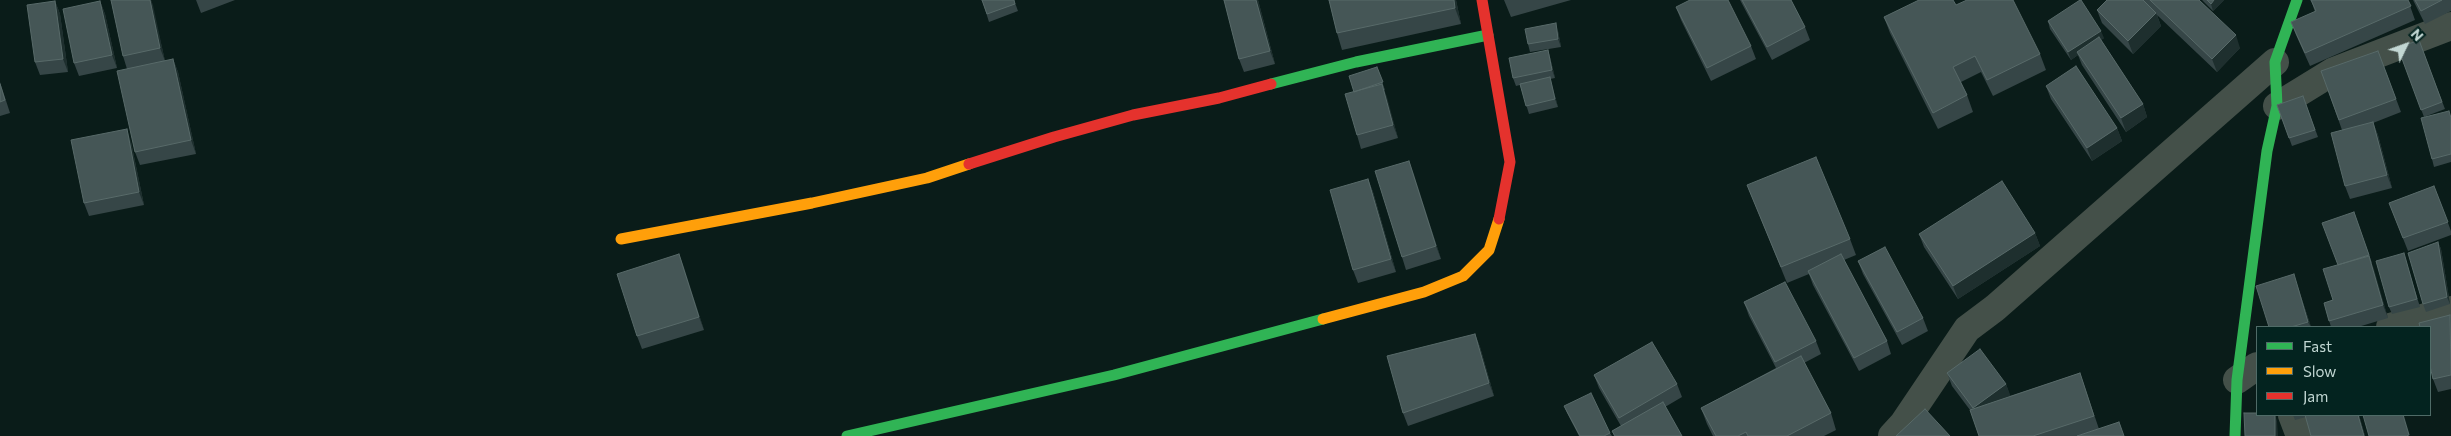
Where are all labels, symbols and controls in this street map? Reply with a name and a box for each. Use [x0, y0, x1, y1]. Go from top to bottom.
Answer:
north arrow [2381, 20, 2431, 70]
text: N [2408, 25, 2427, 44]
legend [2256, 326, 2431, 416]
text: Fast [2303, 337, 2332, 355]
text: Slow [2303, 362, 2336, 380]
text: Jam [2303, 387, 2328, 405]

